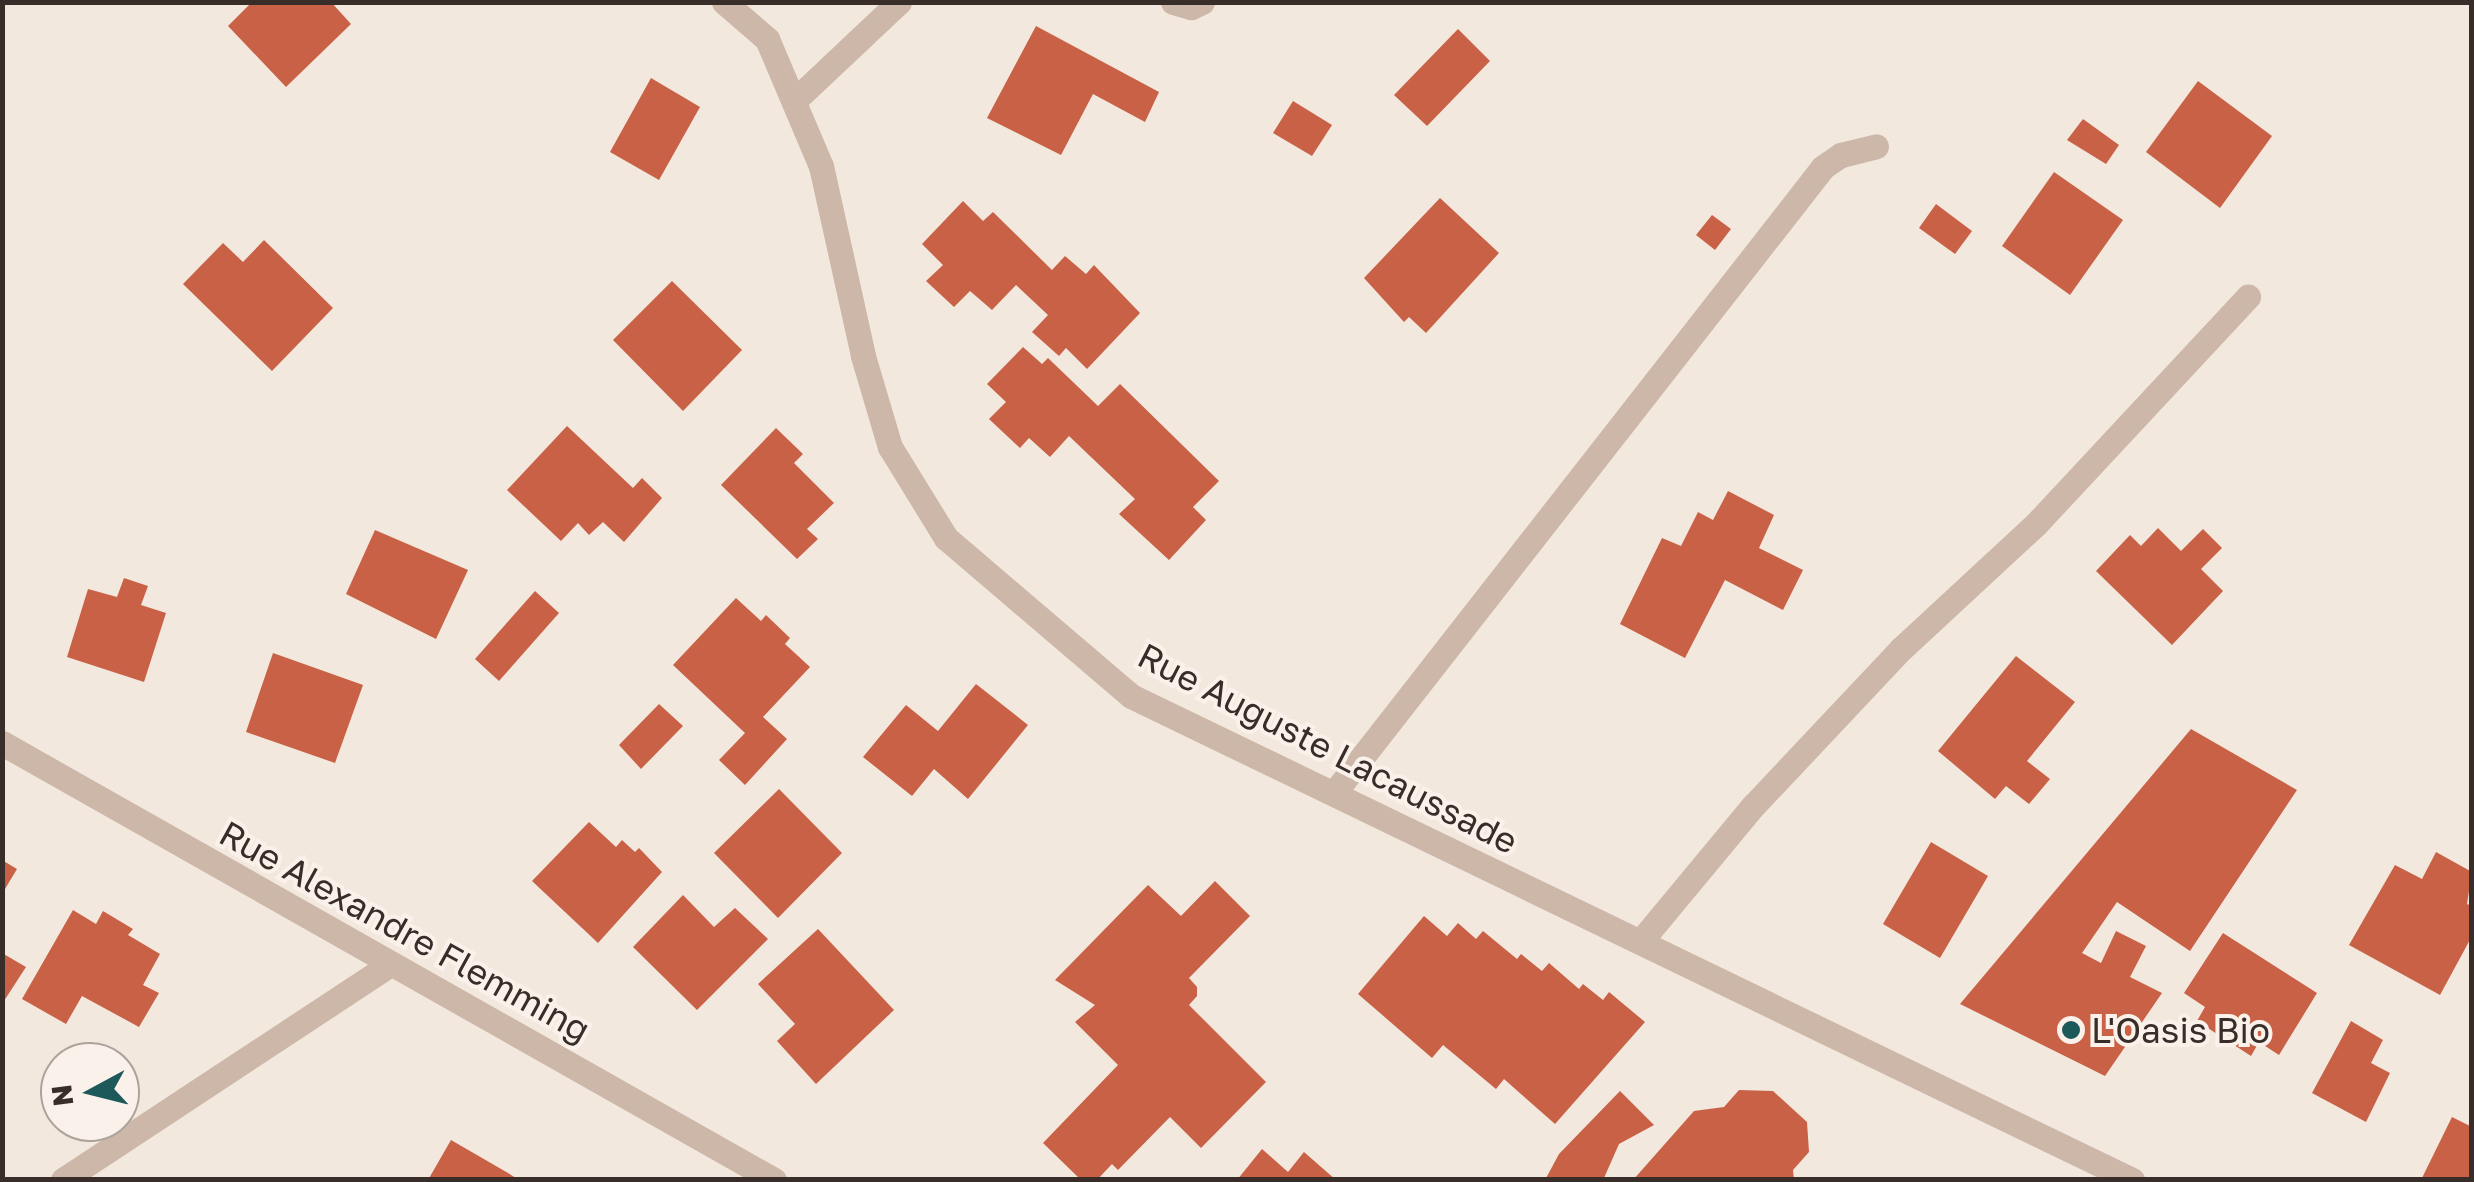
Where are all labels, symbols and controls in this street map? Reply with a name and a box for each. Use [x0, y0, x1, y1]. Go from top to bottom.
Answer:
street label: Rue Auguste Lacaussade [1131, 634, 1525, 862]
street label: Rue Alexandre Flemming [212, 812, 598, 1050]
place label: L'Oasis Bio [2091, 1009, 2270, 1051]
marker: L'Oasis Bio [2060, 1019, 2082, 1041]
north arrow [40, 1042, 140, 1142]
text: N [44, 1083, 79, 1108]

